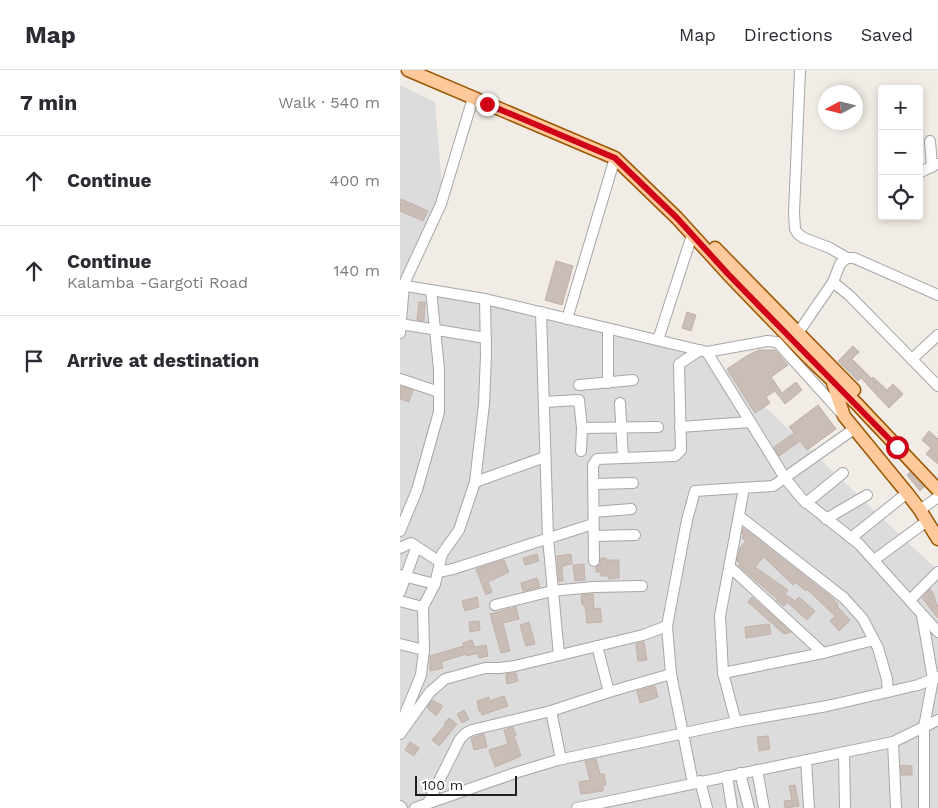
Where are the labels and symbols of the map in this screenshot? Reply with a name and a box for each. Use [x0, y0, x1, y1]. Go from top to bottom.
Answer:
north arrow [818, 85, 863, 130]
route end [476, 93, 499, 116]
route start [886, 436, 909, 459]
scale bar [415, 773, 518, 796]

